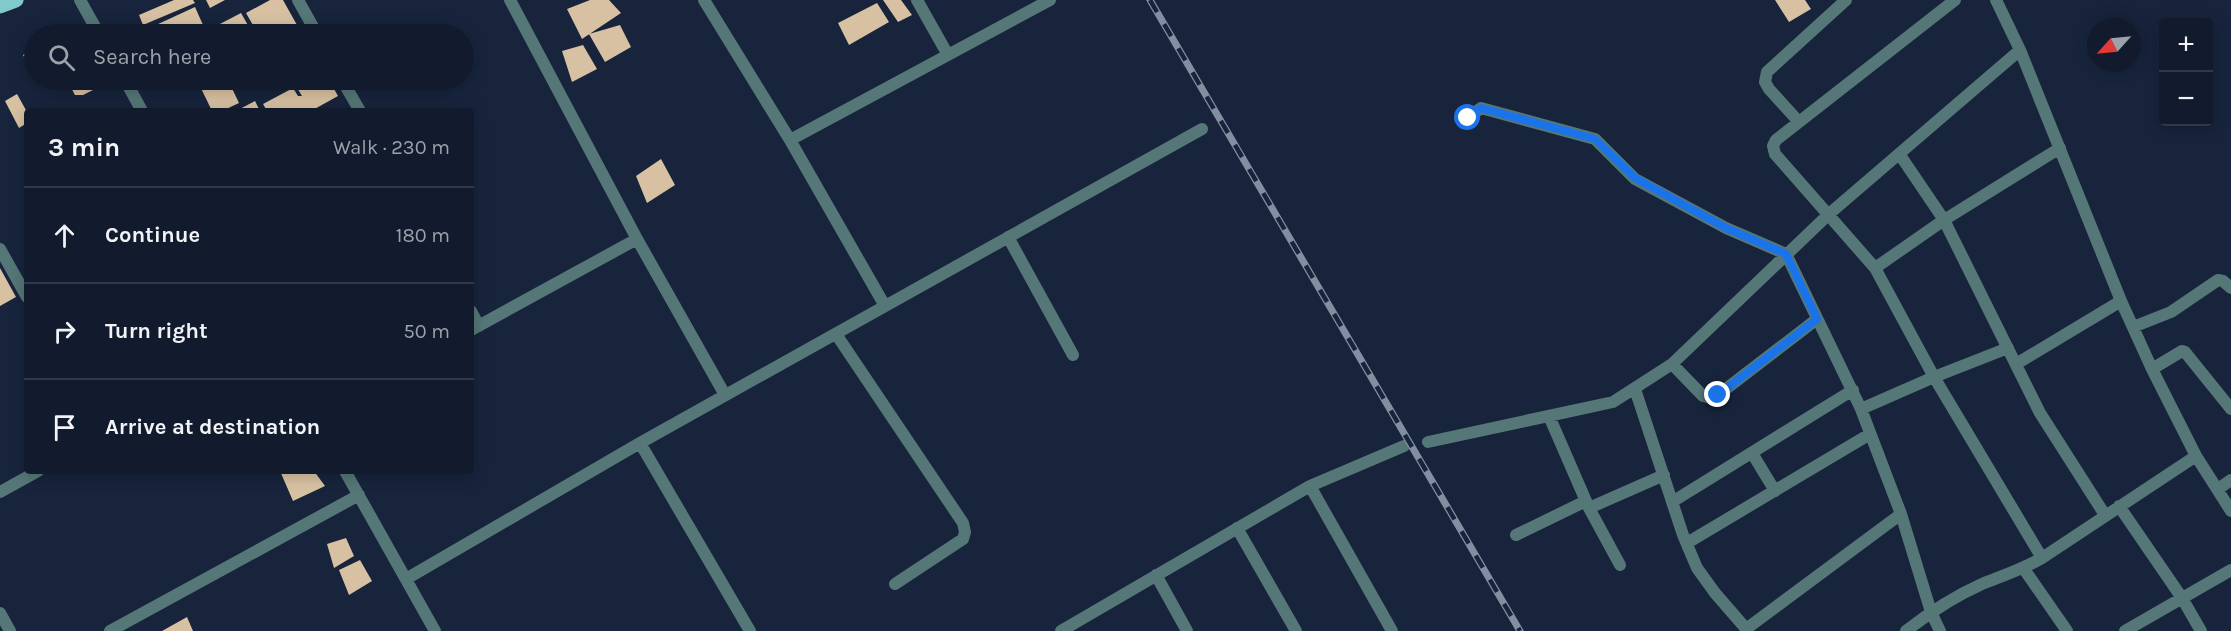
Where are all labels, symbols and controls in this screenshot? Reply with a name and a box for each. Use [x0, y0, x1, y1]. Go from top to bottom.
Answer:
north arrow [2087, 18, 2141, 72]
map controls [2159, 18, 2213, 126]
button: + [2159, 18, 2213, 72]
search box [24, 24, 474, 90]
icon: search [45, 41, 78, 74]
text: Search here [93, 44, 211, 70]
button: − [2159, 72, 2213, 126]
route start [1454, 104, 1480, 130]
text: 3 min [48, 132, 120, 163]
text: Walk · 230 m [333, 136, 450, 159]
icon: ahead [48, 219, 81, 252]
text: Continue [105, 222, 200, 248]
text: 180 m [396, 224, 450, 247]
icon: right [48, 315, 81, 348]
text: Turn right [105, 318, 208, 344]
text: 50 m [403, 320, 450, 343]
route end [1704, 381, 1730, 407]
icon: arrive [48, 411, 81, 444]
text: Arrive at destination [105, 414, 320, 440]

